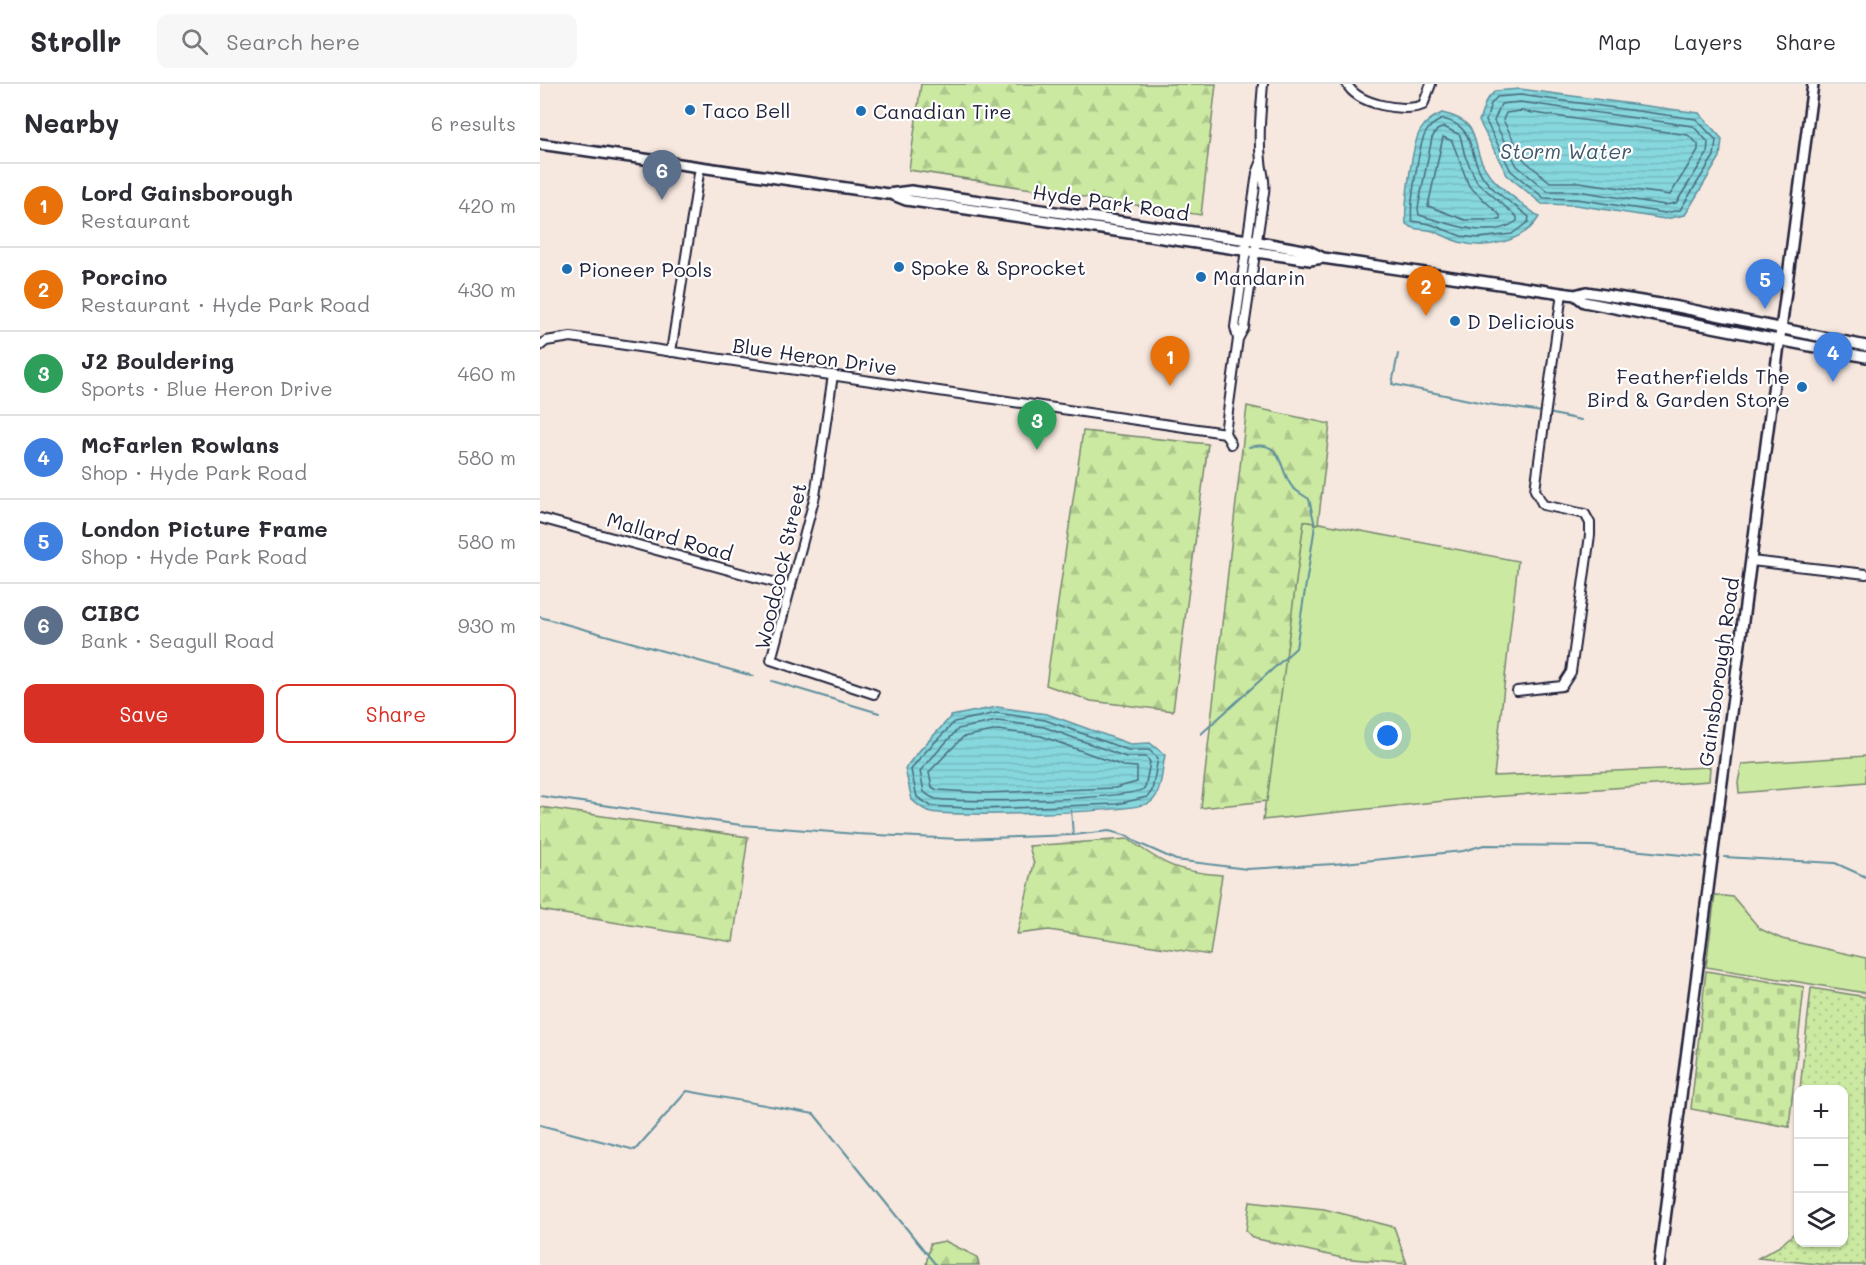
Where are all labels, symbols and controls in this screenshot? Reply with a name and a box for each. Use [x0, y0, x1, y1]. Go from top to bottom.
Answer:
search box [157, 14, 577, 68]
text: Strollr [30, 23, 121, 59]
icon: search [178, 25, 211, 58]
text: Search here [226, 27, 360, 56]
text: Map [1598, 28, 1641, 55]
text: Layers [1674, 28, 1743, 55]
text: Share [1776, 28, 1836, 55]
place label: Taco Bell [702, 97, 790, 123]
place label: Canadian Tire [873, 98, 1012, 124]
marker: Taco Bell [683, 103, 697, 117]
marker: Canadian Tire [854, 104, 868, 118]
text: Nearby [24, 106, 119, 140]
text: 6 results [431, 110, 516, 136]
water label: Storm Water [1500, 137, 1632, 164]
pin: 6 [642, 150, 682, 200]
text: Lord Gainsborough [81, 178, 293, 207]
street label: Hyde Park Road [1031, 178, 1191, 226]
text: 1 [39, 192, 48, 218]
text: 420 m [458, 192, 516, 218]
text: Restaurant [81, 207, 191, 233]
place label: Spoke & Sprocket [911, 254, 1086, 280]
place label: Pioneer Pools [579, 256, 712, 282]
marker: Spoke & Sprocket [892, 260, 906, 274]
pin: 5 [1746, 260, 1784, 309]
text: Porcino [81, 262, 167, 291]
marker: Pioneer Pools [560, 262, 574, 276]
place label: Mandarin [1213, 264, 1305, 290]
pin: 2 [1406, 266, 1446, 316]
marker: Mandarin [1194, 270, 1208, 284]
text: 2 [38, 276, 49, 302]
text: 430 m [458, 276, 516, 302]
text: Restaurant · Hyde Park Road [81, 291, 370, 317]
place label: D Delicious [1467, 308, 1575, 334]
marker: D Delicious [1448, 314, 1462, 328]
street label: Blue Heron Drive [731, 332, 899, 380]
pin: 4 [1814, 332, 1852, 382]
pin: 1 [1150, 336, 1190, 386]
text: J2 Bouldering [81, 346, 234, 375]
text: 3 [38, 360, 50, 386]
text: 460 m [458, 360, 516, 386]
place label: Featherfields The Bird & Garden Store [1587, 363, 1790, 412]
text: Sports · Blue Heron Drive [81, 375, 333, 401]
marker: Featherfields The Bird & Garden Store [1795, 380, 1809, 394]
pin: 3 [1018, 400, 1056, 450]
text: McFarlen Rowlans [81, 430, 279, 459]
text: 4 [37, 444, 50, 470]
text: 580 m [458, 444, 516, 470]
text: Shop · Hyde Park Road [81, 459, 307, 485]
street label: Woodcock Street [748, 480, 812, 652]
street label: Mallard Road [604, 506, 736, 566]
text: London Picture Frame [81, 514, 328, 543]
text: 5 [38, 528, 49, 554]
text: 580 m [458, 528, 516, 554]
text: Shop · Hyde Park Road [81, 543, 307, 569]
street label: Gainsborough Road [1692, 576, 1744, 768]
text: CIBC [81, 598, 140, 627]
text: 6 [37, 612, 50, 638]
text: 930 m [458, 612, 516, 638]
text: Bank · Seagull Road [81, 627, 274, 653]
button: Save [24, 684, 264, 743]
button: Share [276, 684, 516, 743]
your location [1373, 721, 1402, 750]
map controls [1794, 1085, 1848, 1247]
button: + [1794, 1085, 1848, 1139]
button: − [1794, 1139, 1848, 1193]
button: layers [1794, 1193, 1848, 1247]

